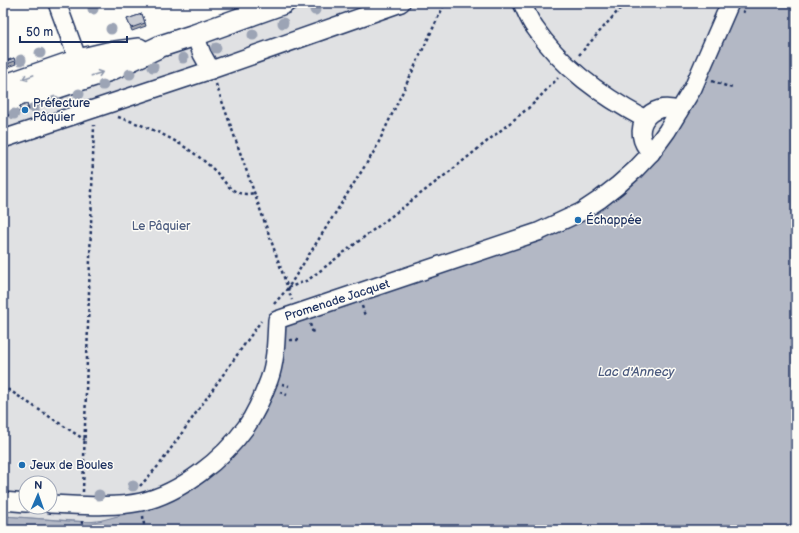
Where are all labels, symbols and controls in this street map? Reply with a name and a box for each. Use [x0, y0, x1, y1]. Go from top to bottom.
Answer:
scale bar [20, 18, 127, 44]
text: 50 m [26, 25, 53, 40]
one-way arrow [90, 70, 103, 77]
one-way arrow [22, 74, 34, 82]
place label: Préfecture Pâquier [33, 96, 90, 125]
marker: Préfecture Pâquier [20, 105, 30, 115]
place label: Échappée [586, 212, 642, 228]
marker: Échappée [573, 215, 583, 225]
park label: Le Pâquier [132, 219, 191, 234]
street label: Promenade Jacquet [283, 276, 392, 325]
water label: Lac d'Annecy [598, 364, 676, 380]
place label: Jeux de Boules [30, 458, 113, 473]
marker: Jeux de Boules [17, 460, 27, 470]
north arrow [18, 475, 58, 515]
text: N [34, 479, 43, 492]

